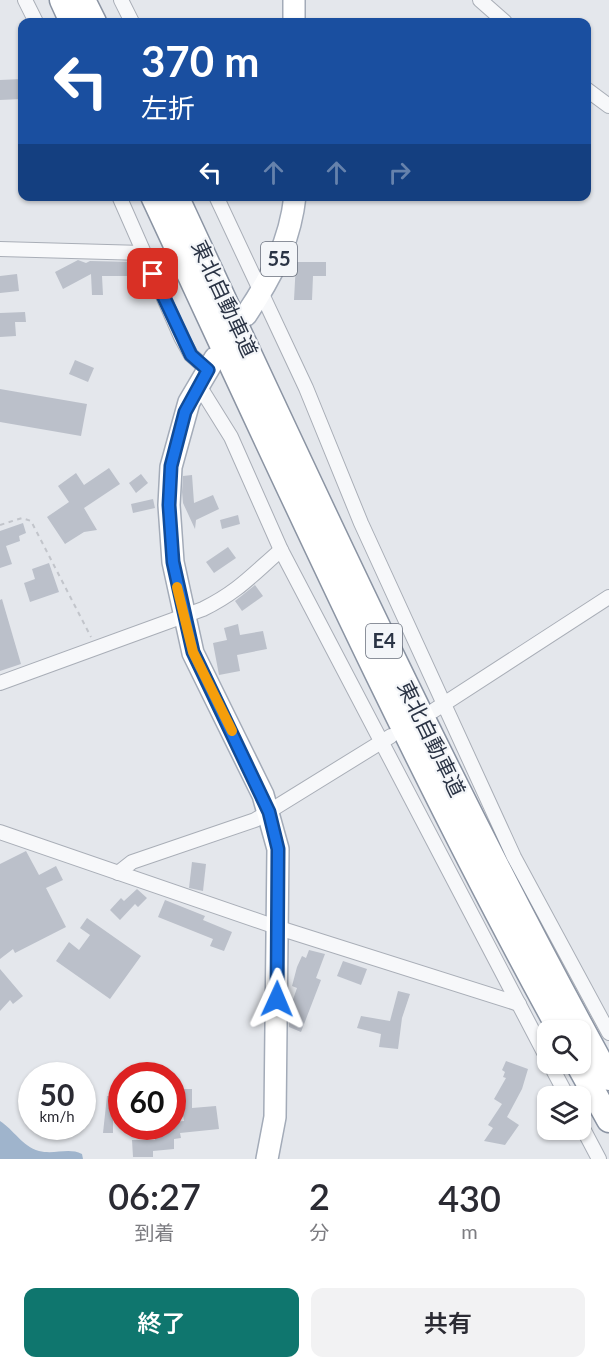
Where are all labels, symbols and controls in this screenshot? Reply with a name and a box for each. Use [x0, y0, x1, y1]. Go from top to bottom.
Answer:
text: 370 m [141, 36, 259, 86]
icon: left [42, 42, 120, 120]
text: 左折 [141, 91, 195, 124]
icon: left [194, 156, 227, 189]
icon: ahead [257, 156, 290, 189]
icon: ahead [320, 156, 353, 189]
icon: right [383, 156, 416, 189]
street label: 東北自動車道 [187, 236, 263, 361]
road number: 55 [261, 242, 297, 276]
pin [127, 248, 178, 299]
icon: arrive [136, 257, 169, 290]
road number: E4 [366, 624, 402, 658]
street label: 東北自動車道 [393, 676, 471, 800]
position arrow [245, 967, 309, 1031]
map controls [537, 1020, 591, 1140]
button: search [537, 1020, 591, 1074]
speed limit sign: 60 [108, 1062, 186, 1140]
text: 50 [40, 1076, 74, 1112]
button: layers [537, 1086, 591, 1140]
text: km/h [39, 1107, 75, 1125]
text: 06:27 [108, 1174, 201, 1218]
text: 2 [309, 1174, 330, 1218]
text: 430 [438, 1176, 501, 1220]
text: m [461, 1219, 478, 1243]
text: 到着 [135, 1220, 175, 1244]
text: 分 [309, 1220, 329, 1244]
button: 終了 [24, 1288, 299, 1357]
button: 共有 [311, 1288, 585, 1357]

